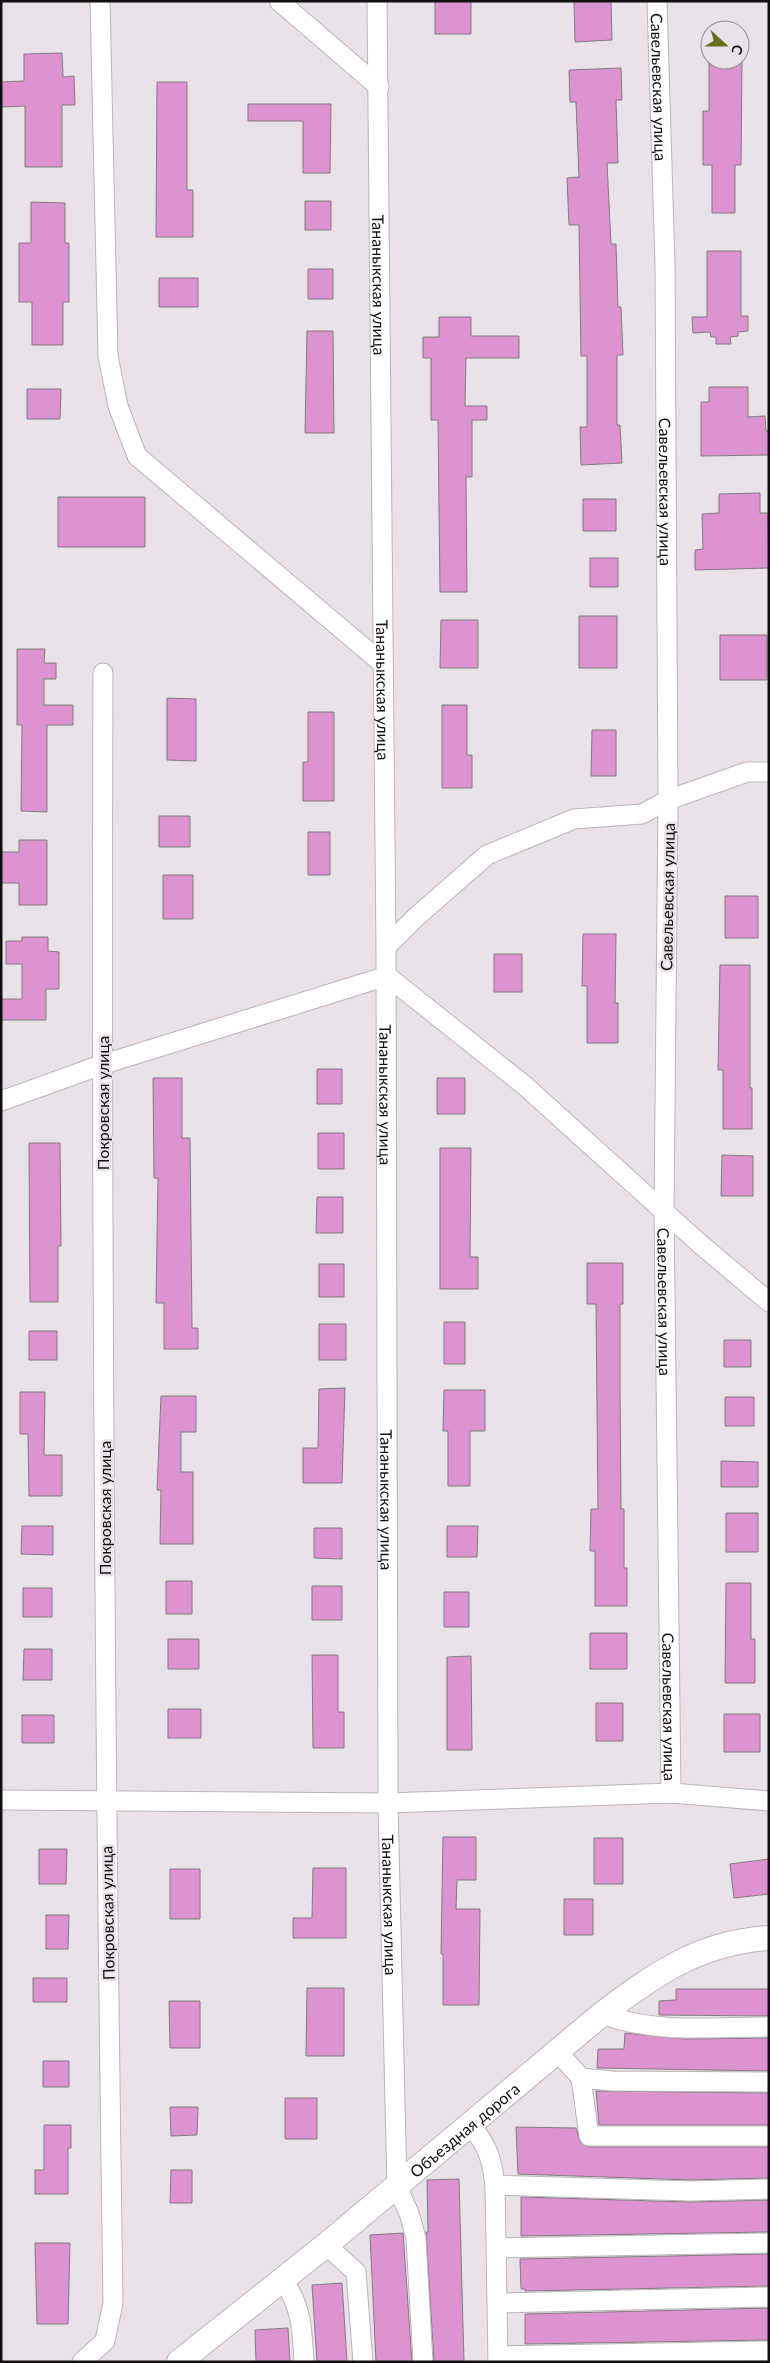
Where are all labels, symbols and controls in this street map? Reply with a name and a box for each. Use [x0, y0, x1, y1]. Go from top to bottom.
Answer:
street label: Савельевская улица [648, 13, 671, 161]
north arrow [700, 20, 750, 70]
text: С [728, 42, 747, 58]
street label: Тананыкская улица [370, 215, 390, 355]
street label: Савельевская улица [656, 418, 676, 566]
street label: Тананыкская улица [373, 620, 394, 760]
street label: Савельевская улица [656, 823, 678, 971]
street label: Тананыкская улица [377, 1025, 396, 1165]
street label: Покровская улица [93, 1036, 112, 1170]
street label: Савельевская улица [655, 1228, 675, 1376]
street label: Тананыкская улица [378, 1430, 397, 1570]
street label: Покровская улица [95, 1441, 114, 1575]
street label: Савельевская улица [660, 1633, 680, 1781]
street label: Тананыкская улица [379, 1834, 402, 1975]
street label: Покровская улица [96, 1846, 118, 1980]
street label: Объездная дорога [406, 2078, 523, 2181]

